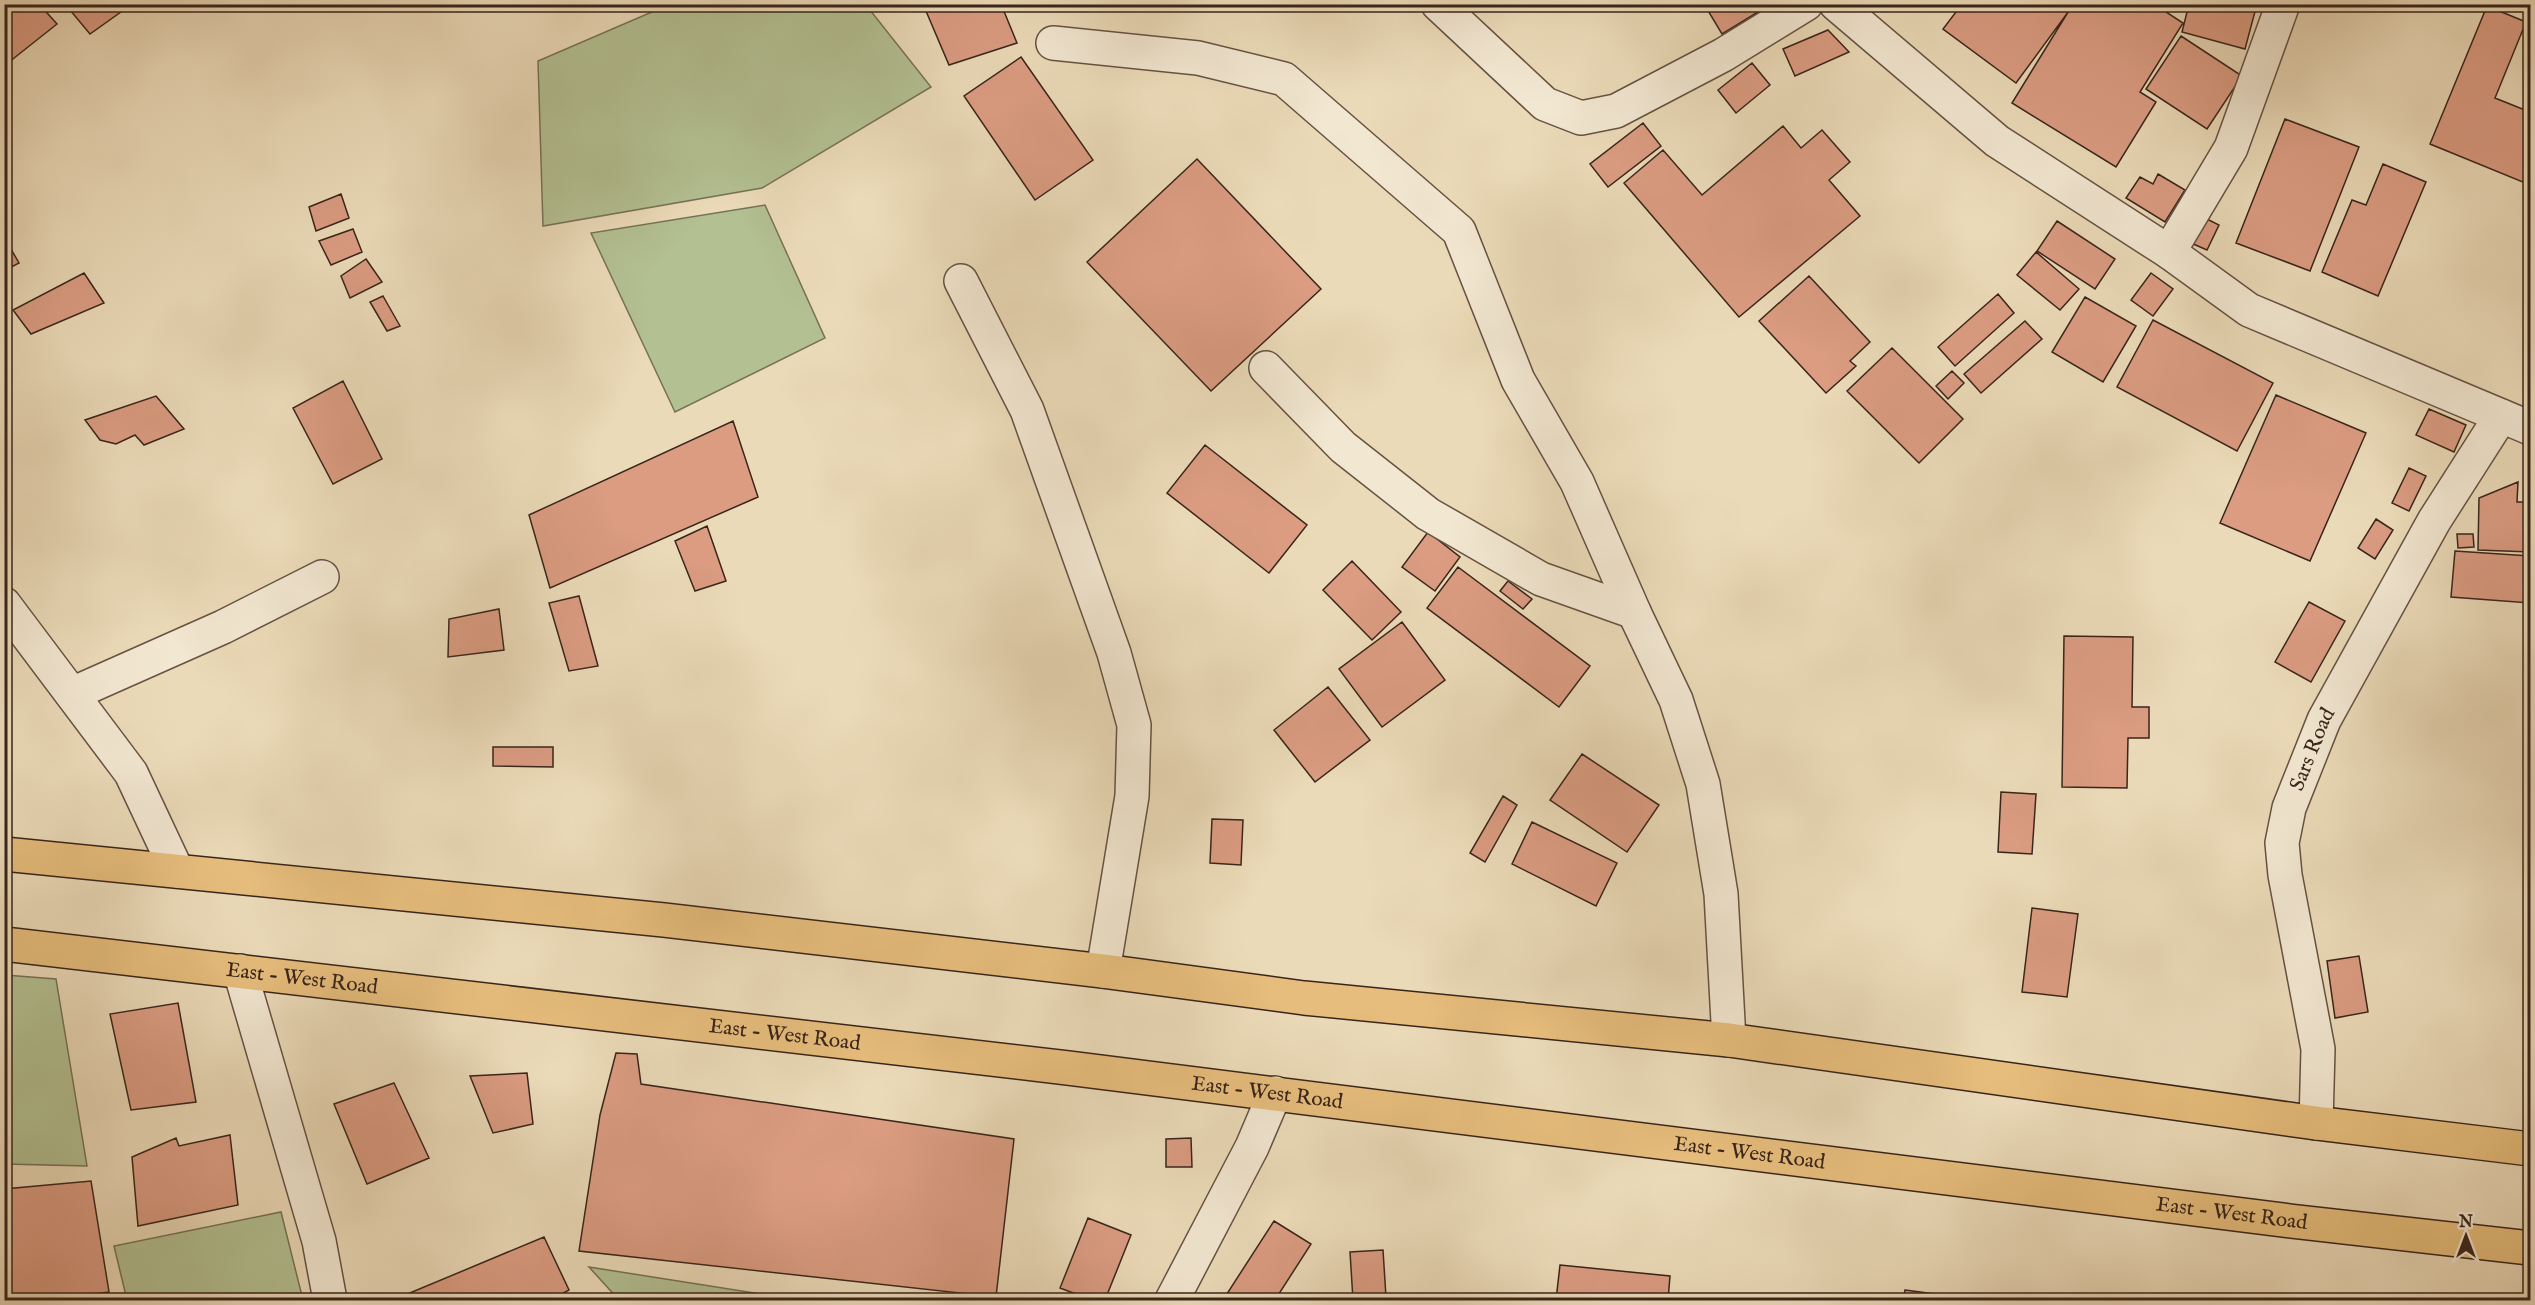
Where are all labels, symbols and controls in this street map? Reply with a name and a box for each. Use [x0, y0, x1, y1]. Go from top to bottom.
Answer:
street label: Sars Road [2284, 702, 2342, 795]
street label: East - West Road [225, 956, 380, 1001]
street label: East - West Road [707, 1013, 863, 1057]
street label: East - West Road [1190, 1070, 1345, 1116]
street label: East - West Road [1672, 1130, 1828, 1176]
street label: East - West Road [2154, 1191, 2310, 1236]
north arrow [2436, 1206, 2496, 1266]
text: N [2458, 1213, 2473, 1233]

